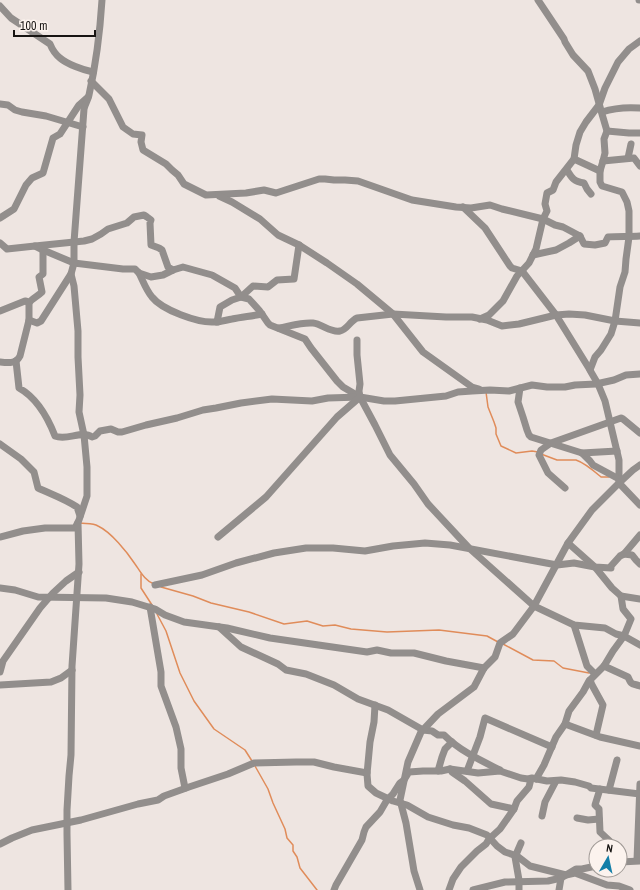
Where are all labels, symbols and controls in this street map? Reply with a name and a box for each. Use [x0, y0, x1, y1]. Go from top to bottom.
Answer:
scale bar [14, 12, 95, 38]
text: 100 m [20, 18, 47, 34]
north arrow [588, 838, 628, 878]
text: N [605, 841, 614, 856]

